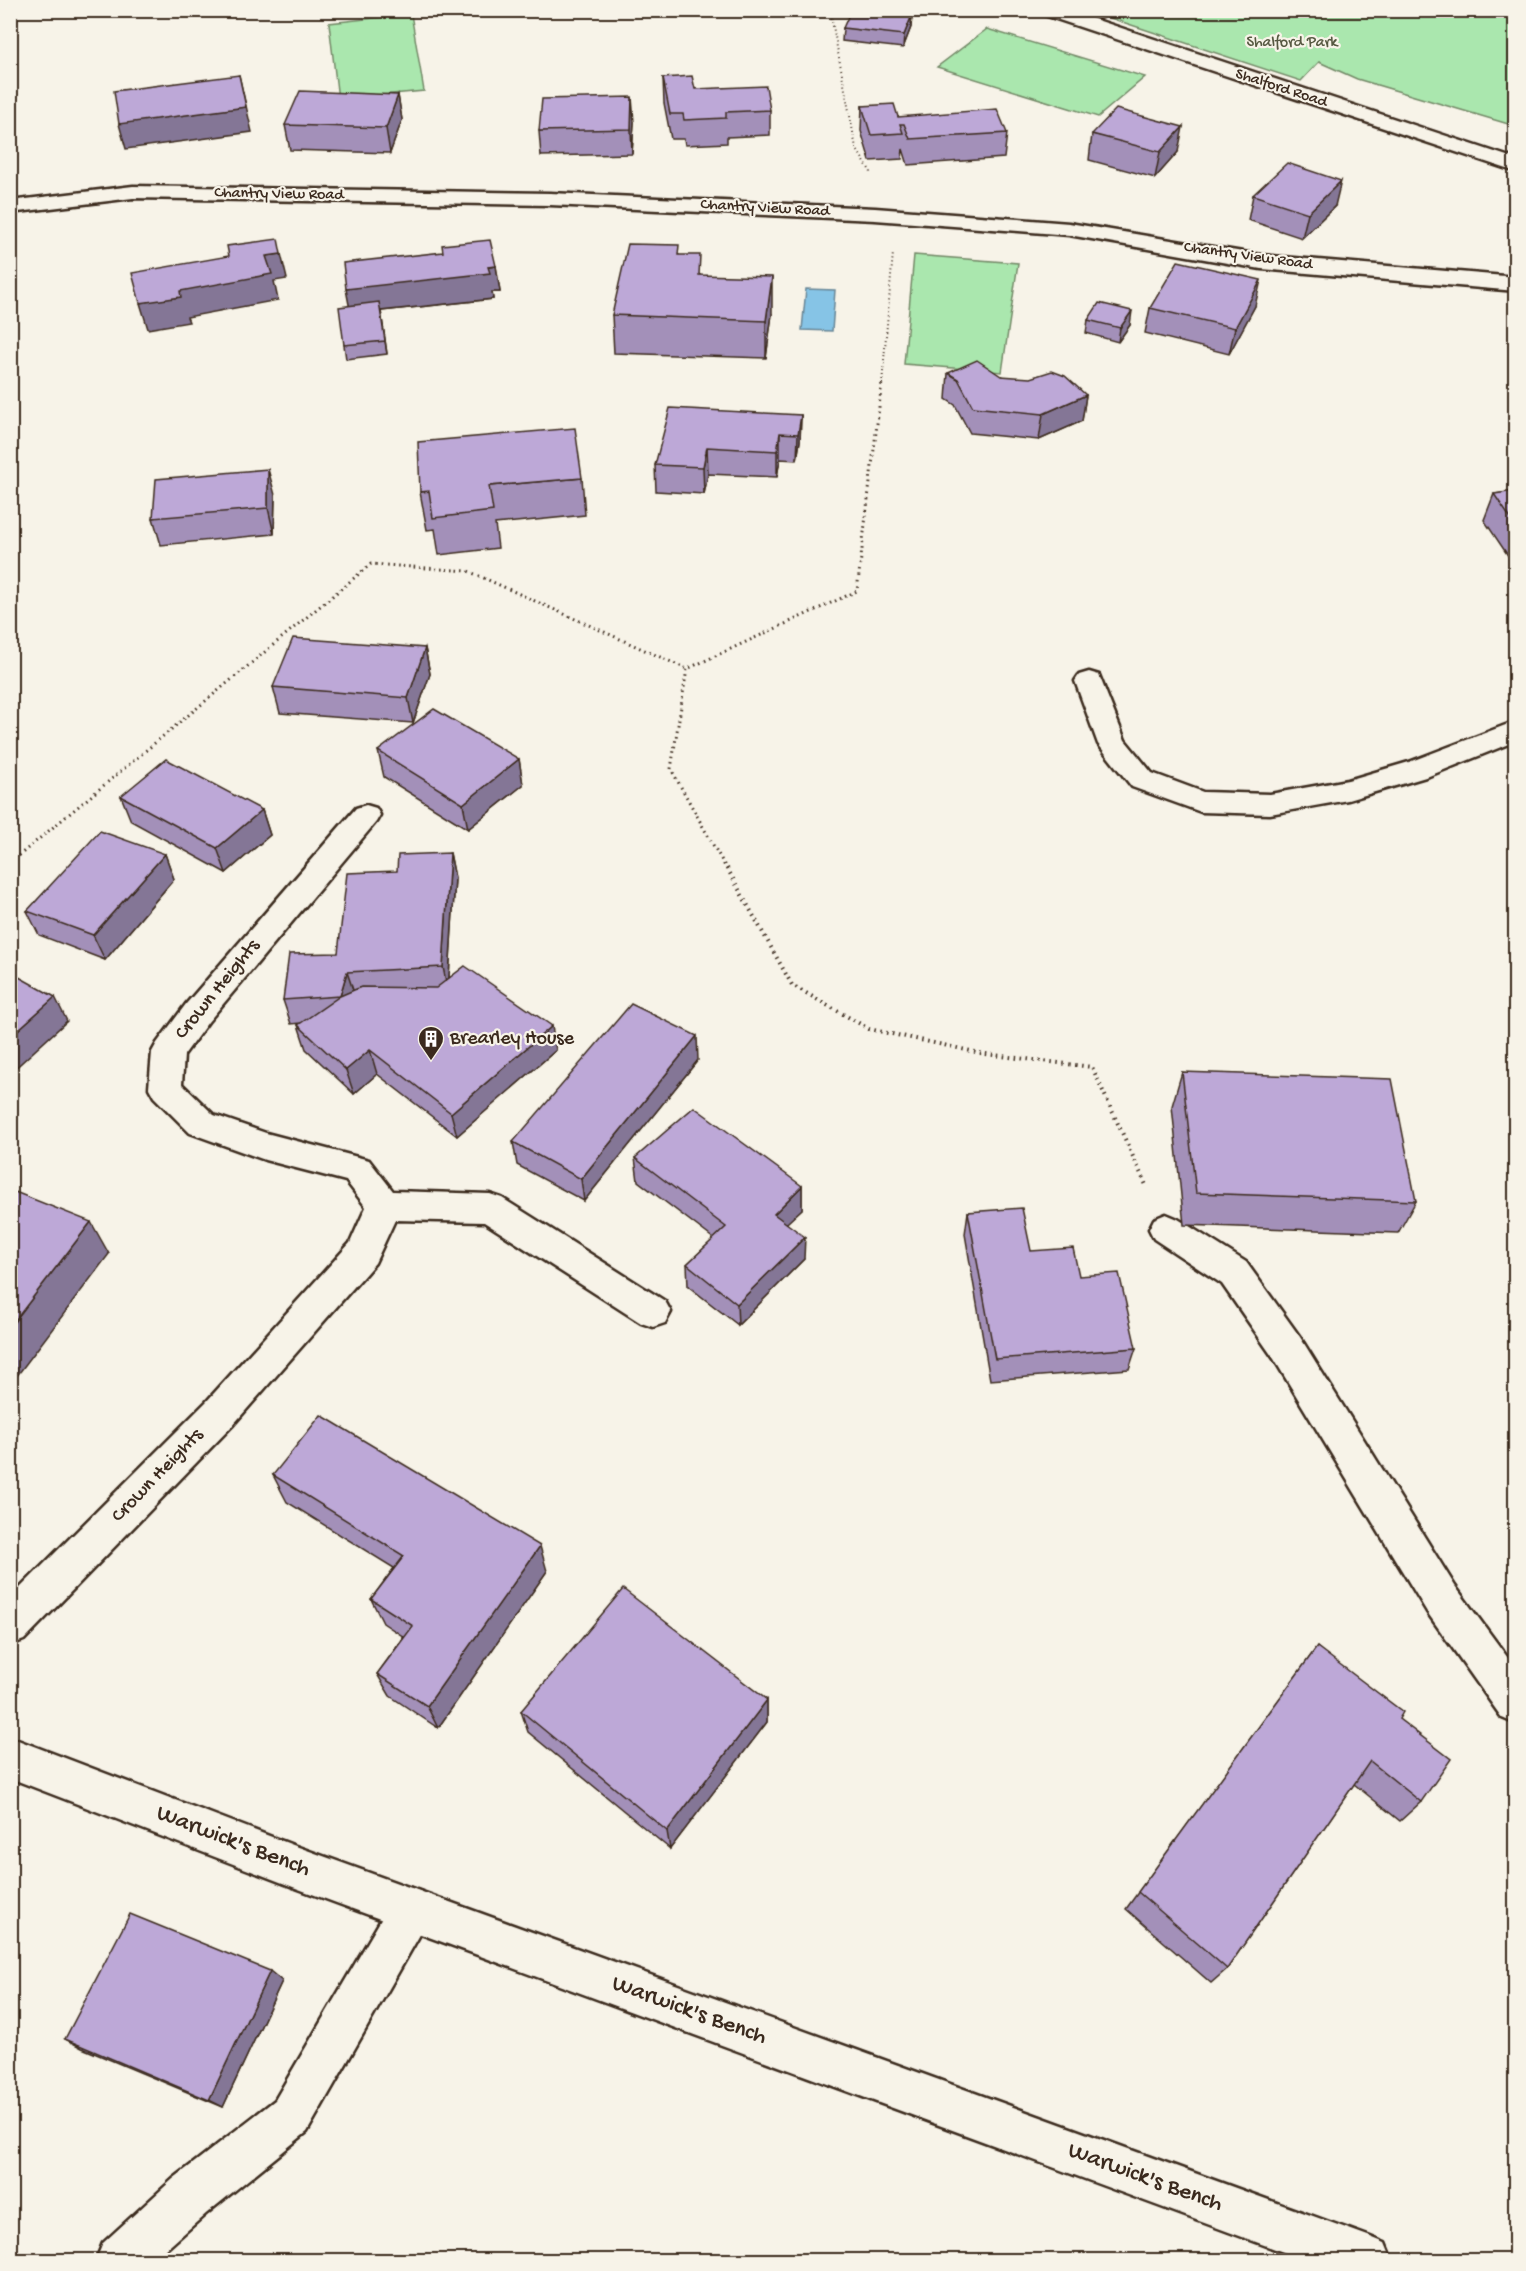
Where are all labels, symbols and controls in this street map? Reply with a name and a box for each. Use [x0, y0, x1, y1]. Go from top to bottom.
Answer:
park label: Shalford Park [1247, 34, 1339, 53]
street label: Shalford Road [1233, 65, 1331, 113]
street label: Chantry View Road [214, 184, 345, 206]
street label: Chantry View Road [700, 196, 832, 222]
street label: Chantry View Road [1183, 239, 1315, 276]
street label: Crown Heights [171, 935, 266, 1045]
building icon: Brearley House [416, 1024, 446, 1062]
place label: Brearley House [449, 1028, 575, 1051]
street label: Crown Heights [107, 1424, 209, 1528]
street label: Warwick's Bench [152, 1799, 314, 1885]
street label: Warwick's Bench [608, 1970, 770, 2052]
street label: Warwick's Bench [1064, 2137, 1226, 2219]

